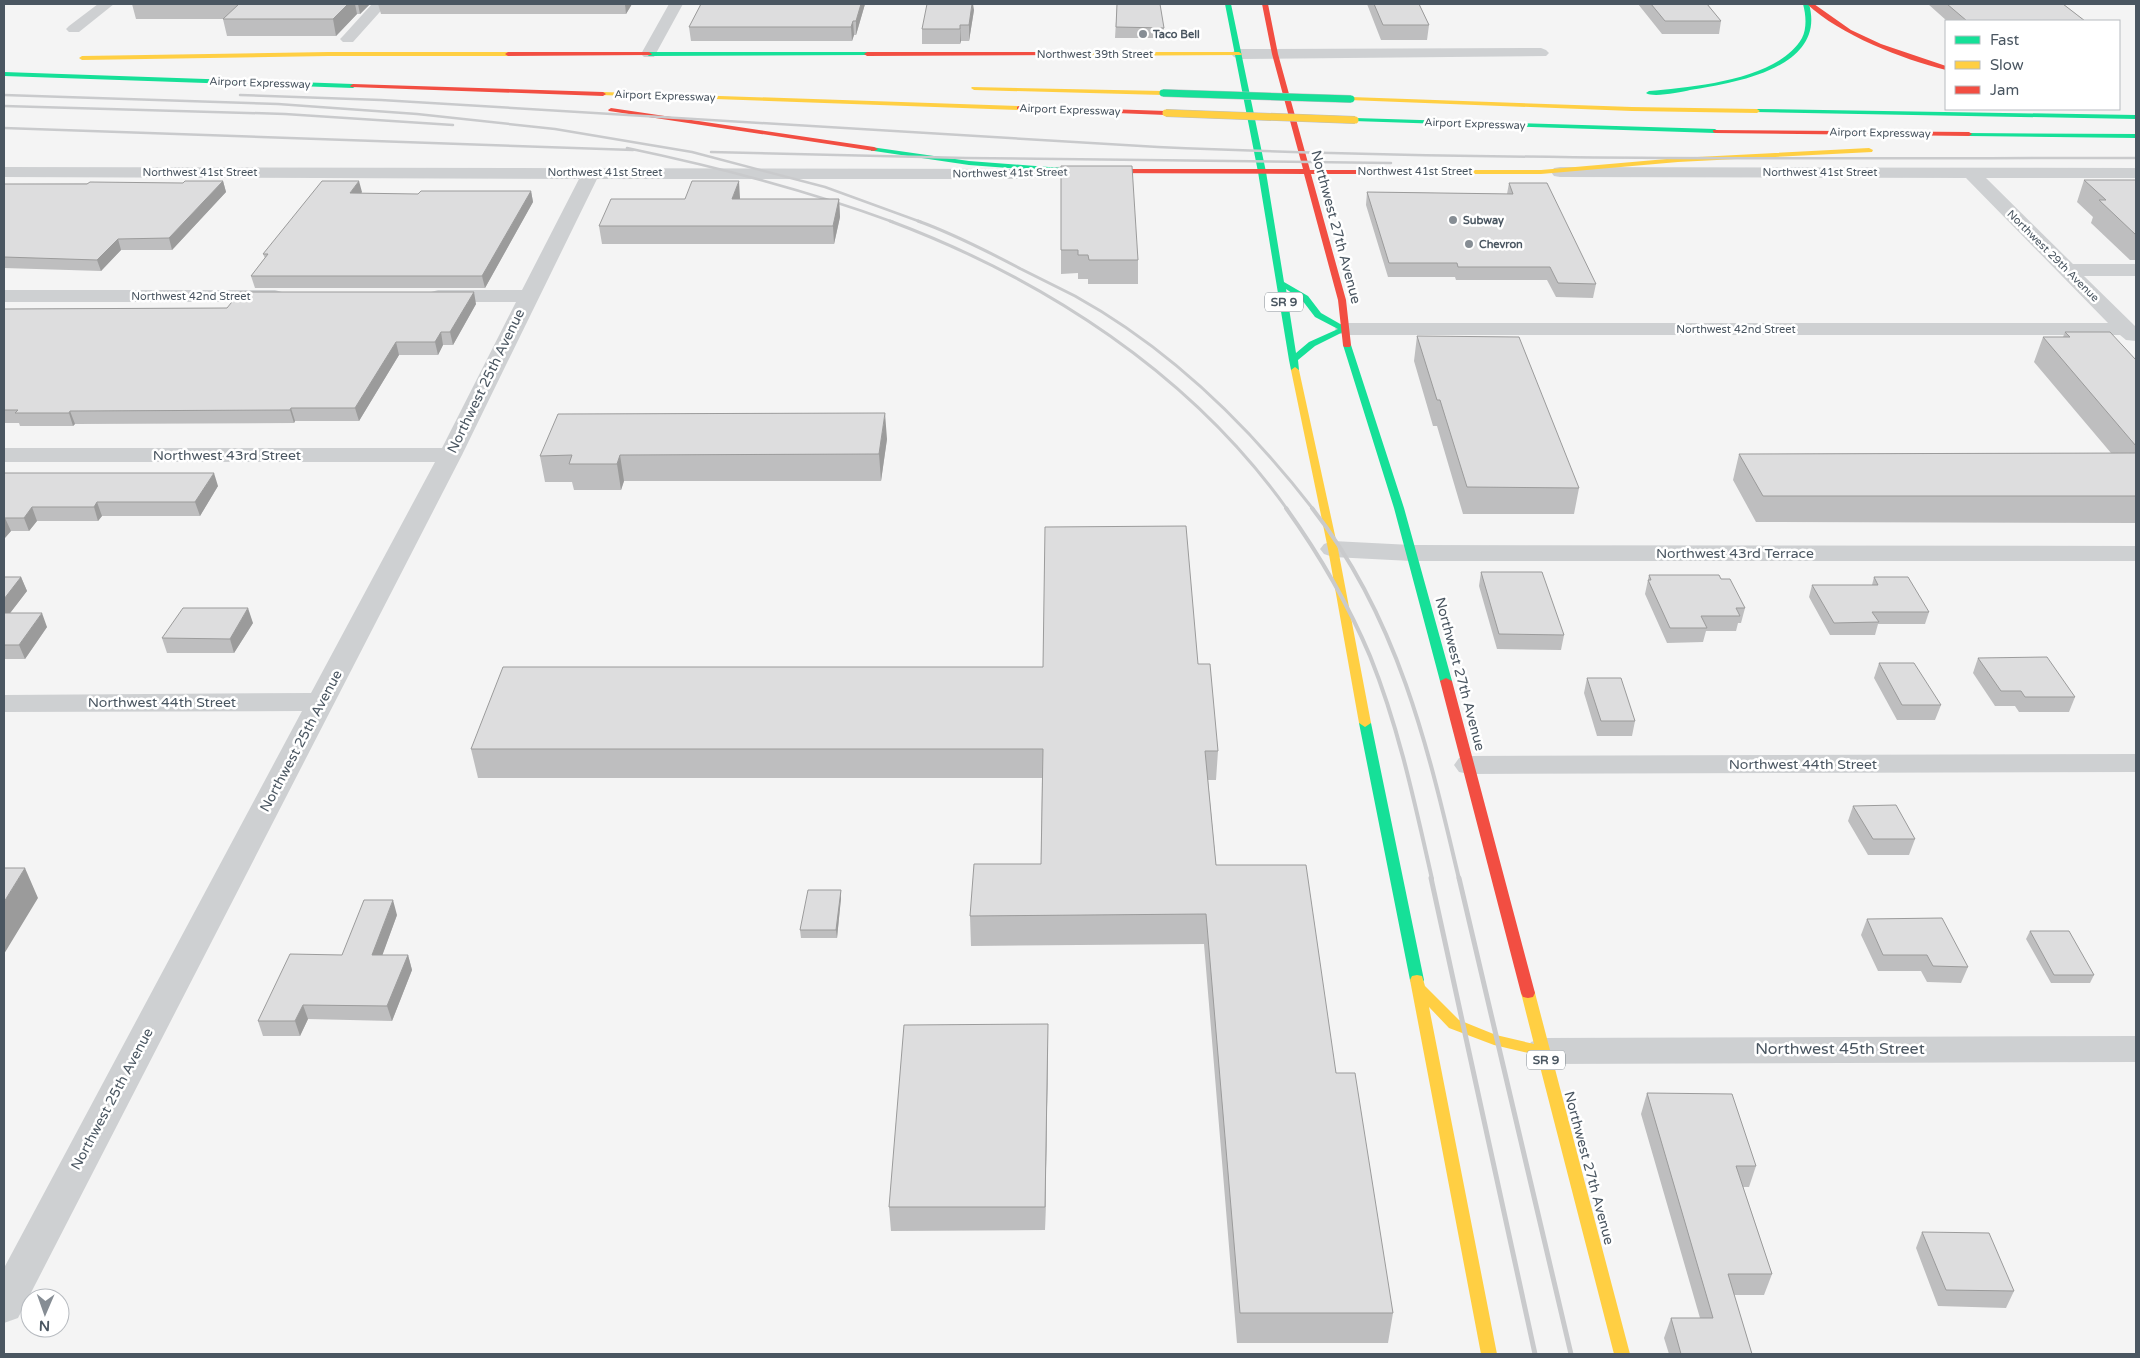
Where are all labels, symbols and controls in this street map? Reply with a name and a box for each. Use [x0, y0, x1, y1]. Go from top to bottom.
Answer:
legend [1945, 20, 2120, 110]
marker: Taco Bell [1137, 28, 1149, 40]
place label: Taco Bell [1152, 28, 1200, 41]
text: Fast [1990, 31, 2020, 49]
street label: Northwest 39th Street [1037, 48, 1153, 61]
text: Slow [1990, 56, 2024, 74]
street label: Airport Expressway [209, 75, 311, 91]
text: Jam [1990, 81, 2019, 99]
street label: Airport Expressway [614, 88, 716, 104]
street label: Airport Expressway [1019, 102, 1121, 118]
street label: Airport Expressway [1424, 116, 1526, 132]
street label: Airport Expressway [1829, 126, 1931, 140]
street label: Northwest 27th Avenue [1307, 148, 1365, 306]
street label: Northwest 41st Street [952, 165, 1068, 181]
street label: Northwest 41st Street [1357, 165, 1473, 178]
street label: Northwest 41st Street [142, 166, 258, 179]
street label: Northwest 41st Street [547, 166, 663, 179]
street label: Northwest 41st Street [1762, 166, 1878, 179]
street label: Northwest 29th Avenue [2004, 207, 2102, 305]
marker: Subway [1447, 214, 1459, 226]
place label: Subway [1463, 214, 1504, 228]
marker: Chevron [1463, 238, 1475, 250]
place label: Chevron [1479, 238, 1523, 251]
street label: Northwest 42nd Street [131, 290, 251, 303]
road number: SR 9 [1265, 292, 1303, 312]
street label: Northwest 25th Avenue [444, 306, 528, 456]
street label: Northwest 42nd Street [1676, 323, 1796, 336]
street label: Northwest 43rd Street [153, 447, 302, 464]
street label: Northwest 43rd Terrace [1656, 545, 1814, 562]
street label: Northwest 27th Avenue [1431, 595, 1489, 753]
street label: Northwest 25th Avenue [256, 667, 346, 815]
street label: Northwest 44th Street [88, 694, 237, 711]
street label: Northwest 44th Street [1729, 756, 1878, 773]
street label: Northwest 25th Avenue [67, 1025, 157, 1173]
street label: Northwest 45th Street [1755, 1039, 1925, 1059]
road number: SR 9 [1527, 1050, 1565, 1070]
street label: Northwest 27th Avenue [1560, 1089, 1618, 1247]
north arrow [20, 1288, 70, 1338]
text: N [39, 1317, 50, 1334]

